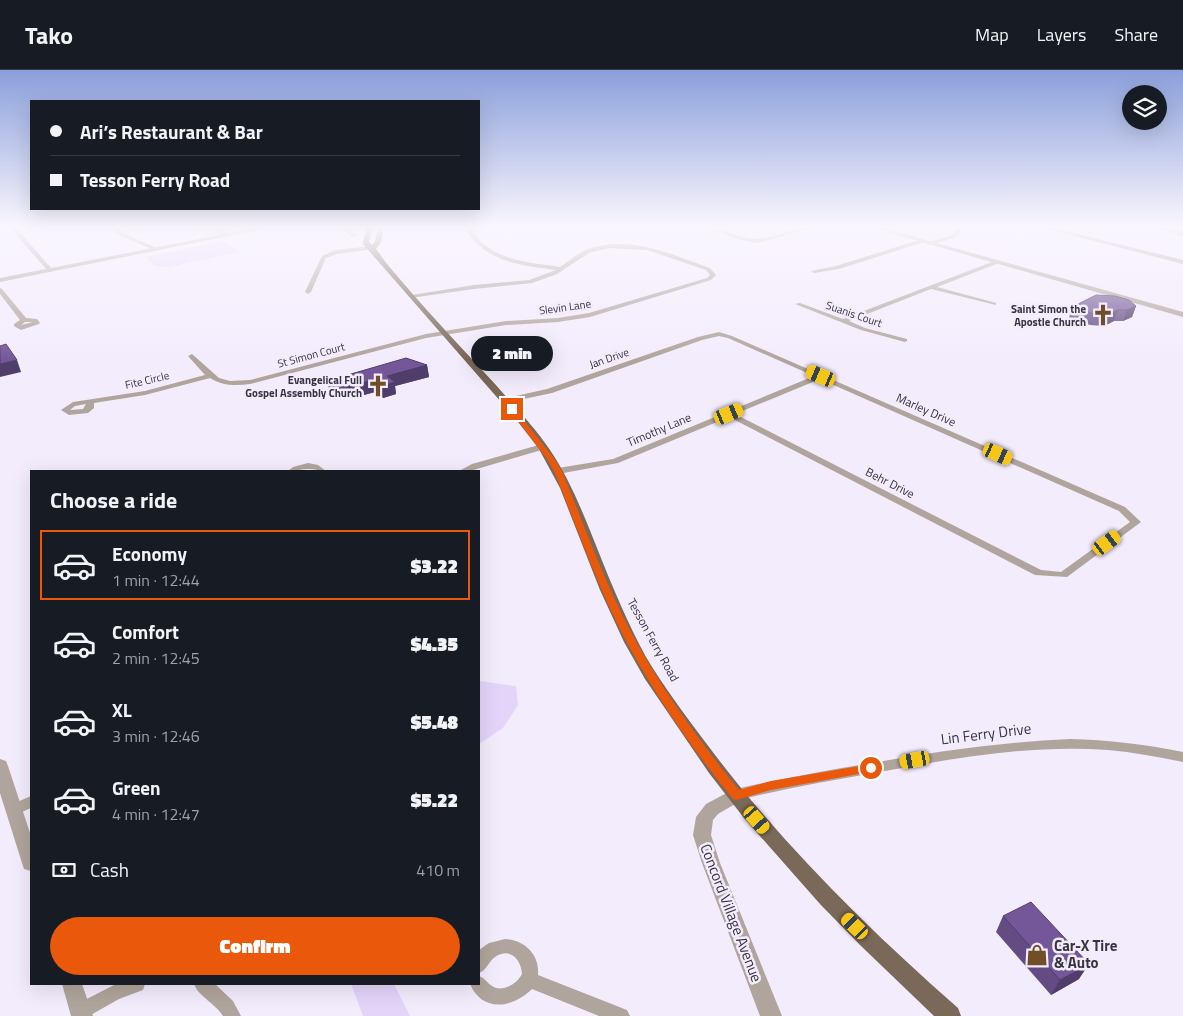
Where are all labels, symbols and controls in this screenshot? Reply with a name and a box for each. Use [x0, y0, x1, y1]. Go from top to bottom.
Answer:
text: Tako [25, 17, 73, 53]
text: Map [975, 21, 1009, 48]
text: Layers [1037, 21, 1086, 48]
text: Share [1114, 21, 1158, 48]
map controls [1122, 85, 1167, 130]
button: layers [1122, 85, 1167, 130]
text: Ari’s Restaurant & Bar [80, 117, 263, 146]
text: Tesson Ferry Road [80, 165, 230, 194]
street label: Slevin Lane [538, 295, 592, 319]
street label: Suanis Court [824, 297, 884, 331]
place label: Saint Simon the Apostle Church [1011, 301, 1086, 330]
church icon: Saint Simon the Apostle Church [1090, 302, 1116, 328]
callout: 2 min [471, 336, 553, 372]
street label: St Simon Court [276, 338, 347, 372]
text: 2 min [492, 341, 532, 365]
street label: Jan Drive [587, 344, 631, 372]
car [804, 363, 837, 389]
street label: Fite Circle [123, 367, 171, 393]
place label: Evangelical Full Gospel Assembly Church [245, 372, 362, 401]
church icon: Evangelical Full Gospel Assembly Church [365, 373, 391, 399]
street label: Marley Drive [893, 388, 959, 431]
route end [501, 398, 523, 420]
car [712, 401, 745, 427]
street label: Timothy Lane [624, 407, 694, 452]
car [981, 441, 1014, 467]
street label: Behr Drive [862, 462, 918, 503]
text: Choose a ride [50, 483, 177, 517]
car [1090, 528, 1123, 558]
text: Economy [112, 539, 187, 568]
icon: car [52, 543, 97, 588]
text: $3.22 [411, 551, 458, 580]
text: 1 min · 12:44 [112, 568, 200, 592]
street label: Tesson Ferry Road [623, 595, 684, 685]
text: Comfort [112, 617, 179, 646]
icon: car [52, 621, 97, 666]
text: $4.35 [411, 629, 458, 658]
text: 2 min · 12:45 [112, 646, 200, 670]
text: XL [112, 695, 132, 724]
icon: car [52, 699, 97, 744]
text: $5.48 [411, 707, 458, 736]
street label: Lin Ferry Drive [939, 717, 1032, 750]
text: 3 min · 12:46 [112, 724, 200, 748]
car [898, 750, 931, 770]
route start [860, 757, 882, 779]
text: Green [112, 773, 161, 802]
icon: car [52, 777, 97, 822]
text: $5.22 [411, 785, 458, 814]
text: 4 min · 12:47 [112, 802, 200, 826]
car [741, 804, 772, 836]
street label: Concord Village Avenue [694, 840, 768, 985]
text: Cash [90, 855, 129, 884]
icon: cash [50, 856, 78, 884]
text: 410 m [416, 858, 460, 882]
car [838, 910, 871, 942]
button: Confirm [50, 917, 460, 975]
place label: Car-X Tire & Auto [1054, 934, 1118, 974]
shop icon: Car-X Tire & Auto [1024, 942, 1050, 968]

